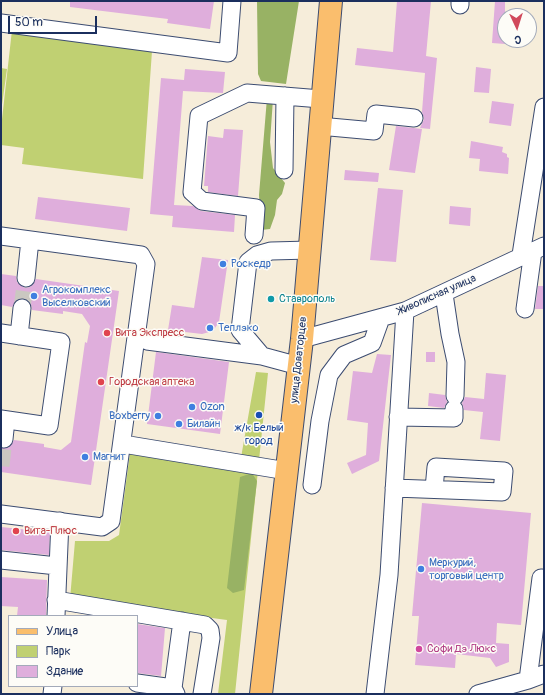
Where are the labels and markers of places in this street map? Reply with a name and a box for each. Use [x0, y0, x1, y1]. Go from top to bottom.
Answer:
place label: Роскедр [231, 257, 271, 271]
marker: Роскедр [218, 259, 228, 269]
place label: Агрокомплекс Выселковский [42, 283, 111, 309]
marker: Агрокомплекс Выселковский [29, 291, 39, 301]
place label: Ставрополь [279, 292, 335, 306]
marker: Ставрополь [266, 294, 276, 304]
place label: Теплэко [218, 321, 258, 335]
marker: Теплэко [205, 323, 215, 333]
place label: Вита Экспресс [115, 326, 184, 340]
marker: Вита Экспресс [102, 328, 112, 338]
place label: Городская аптека [109, 375, 194, 389]
marker: Городская аптека [96, 377, 106, 387]
place label: Ozon [200, 400, 225, 414]
marker: Ozon [187, 402, 197, 412]
place label: Boxberry [109, 409, 150, 423]
marker: ж/к Белый город [254, 410, 264, 420]
marker: Boxberry [153, 411, 163, 421]
place label: Билайн [187, 417, 220, 431]
marker: Билайн [174, 419, 184, 429]
place label: ж/к Белый город [234, 421, 284, 447]
place label: Магнит [93, 450, 126, 464]
marker: Магнит [80, 452, 90, 462]
place label: Вита-Плюс [24, 524, 77, 538]
marker: Вита-Плюс [11, 526, 21, 536]
place label: Меркурий, торговый центр [429, 556, 504, 582]
marker: Меркурий, торговый центр [416, 564, 426, 574]
place label: Софи Дэ Люкс [427, 642, 496, 656]
marker: Софи Дэ Люкс [414, 644, 424, 654]

